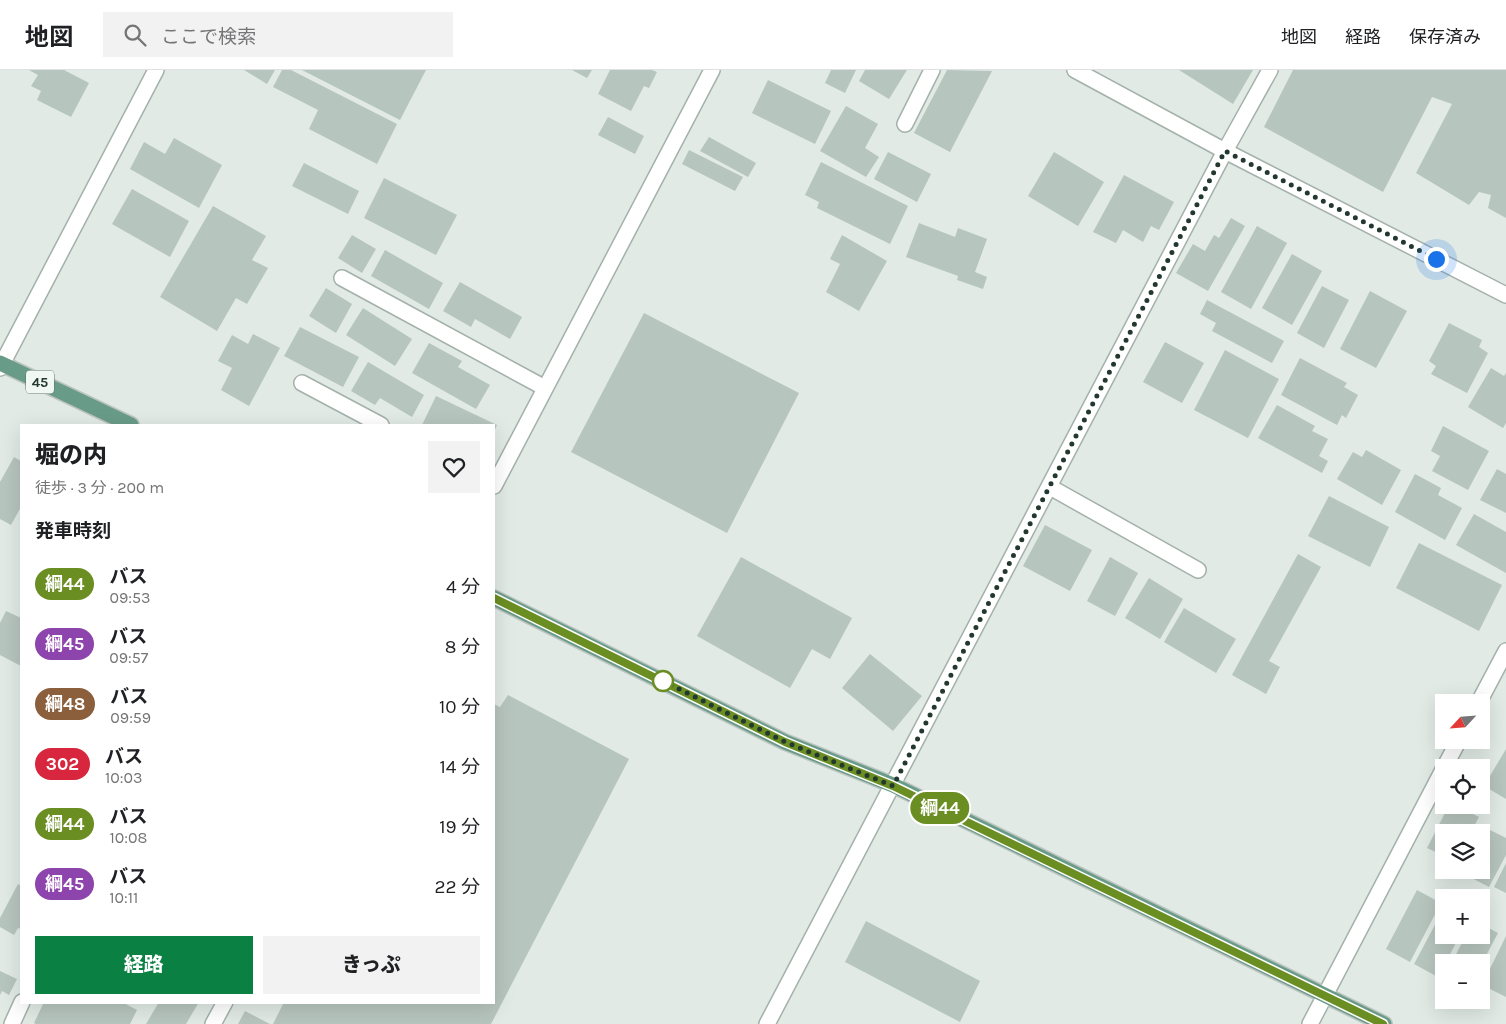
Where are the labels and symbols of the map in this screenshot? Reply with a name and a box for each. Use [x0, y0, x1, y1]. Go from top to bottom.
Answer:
your location [1424, 247, 1449, 272]
road number: 45 [26, 370, 54, 394]
unlabelled marker [652, 670, 674, 692]
north arrow [1435, 694, 1490, 749]
line badge: 綱44 [911, 792, 969, 824]

